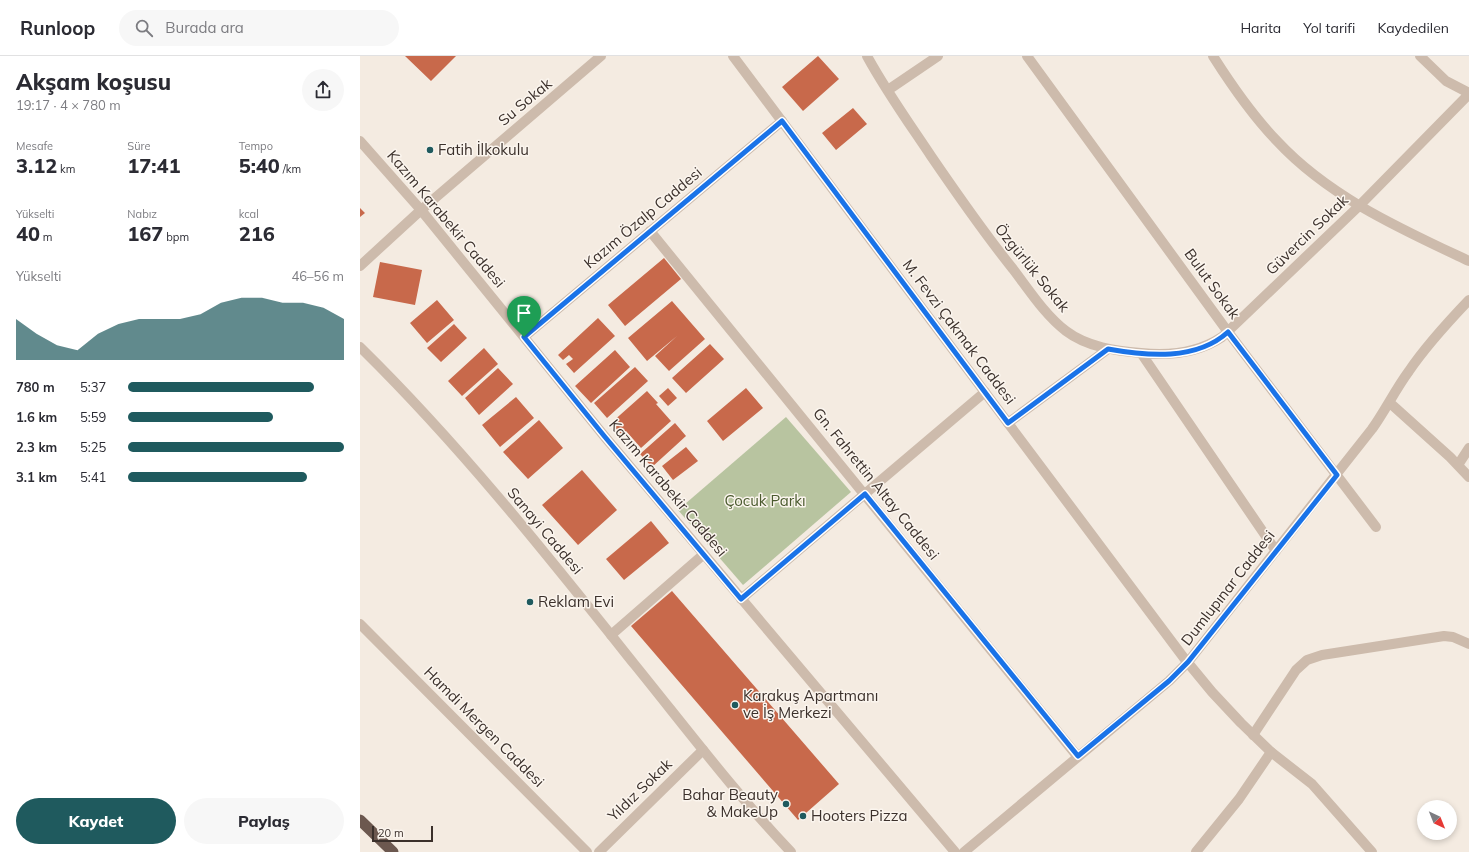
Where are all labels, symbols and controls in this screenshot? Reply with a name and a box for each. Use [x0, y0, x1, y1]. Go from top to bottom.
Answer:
search box [119, 10, 399, 46]
text: Runloop [20, 16, 95, 40]
icon: search [133, 17, 155, 39]
text: Burada ara [165, 18, 244, 37]
text: Harita [1240, 19, 1281, 37]
text: Yol tarifi [1303, 19, 1355, 37]
text: Kaydedilen [1377, 19, 1449, 37]
text: Akşam koşusu [16, 68, 171, 96]
button: share [302, 69, 344, 111]
street label: Su Sokak [494, 74, 556, 130]
text: 19:17 · 4 × 780 m [16, 97, 121, 113]
text: Mesafe [16, 139, 53, 153]
text: Süre [127, 139, 150, 153]
text: Tempo [239, 139, 273, 153]
place label: Fatih İlkokulu [438, 140, 529, 159]
marker: Fatih İlkokulu [425, 145, 435, 155]
street label: Kazım Karabekir Caddesi [383, 146, 510, 291]
text: 3.12 [16, 153, 57, 178]
text: 17:41 [127, 153, 181, 178]
text: 5:40 [239, 153, 280, 178]
text: km [57, 162, 75, 176]
text: /km [280, 162, 301, 176]
street label: Kazım Özalp Caddesi [580, 163, 705, 272]
street label: Güvercin Sokak [1262, 190, 1352, 279]
text: Yükselti [16, 207, 54, 221]
text: Nabız [127, 207, 157, 221]
text: kcal [239, 207, 259, 221]
street label: Özgürlük Sokak [991, 220, 1074, 316]
text: 40 [16, 221, 40, 246]
text: 167 [127, 221, 163, 246]
text: 216 [239, 221, 275, 246]
text: m [40, 230, 53, 244]
text: bpm [163, 230, 189, 244]
street label: Bulut Sokak [1180, 245, 1245, 323]
street label: M. Fevzi Çakmak Caddesi [899, 256, 1020, 408]
text: Yükselti [16, 268, 61, 284]
text: 46–56 m [291, 268, 344, 284]
pin [507, 296, 541, 337]
icon: arrive [513, 302, 535, 324]
text: 780 m [16, 379, 55, 395]
text: 5:37 [80, 379, 106, 395]
street label: Gn. Fahrettin Altay Caddesi [809, 404, 944, 563]
text: 1.6 km [16, 409, 57, 425]
text: 5:59 [80, 409, 106, 425]
street label: Kazım Karabekir Caddesi [605, 415, 732, 560]
text: 2.3 km [16, 439, 57, 455]
text: 5:25 [80, 439, 106, 455]
text: 3.1 km [16, 469, 57, 485]
text: 5:41 [80, 469, 106, 485]
street label: Sanayi Caddesi [503, 483, 587, 578]
park label: Çocuk Parkı [724, 491, 806, 510]
street label: Dumlupınar Caddesi [1177, 526, 1279, 649]
place label: Reklam Evi [538, 592, 614, 611]
marker: Reklam Evi [525, 597, 535, 607]
street label: Hamdi Mergen Caddesi [420, 662, 549, 791]
place label: Karakuş Apartmanı ve İş Merkezi [743, 686, 878, 722]
marker: Karakuş Apartmanı ve İş Merkezi [730, 700, 740, 710]
street label: Yıldız Sokak [603, 754, 676, 826]
place label: Bahar Beauty & MakeUp [682, 785, 778, 821]
button: Kaydet [16, 798, 176, 844]
button: Paylaş [184, 798, 344, 844]
marker: Bahar Beauty & MakeUp [781, 799, 791, 809]
north arrow [1417, 800, 1457, 840]
map controls [1417, 800, 1457, 840]
place label: Hooters Pizza [811, 806, 907, 825]
marker: Hooters Pizza [798, 811, 808, 821]
scale bar [372, 824, 433, 843]
text: 20 m [378, 826, 404, 840]

